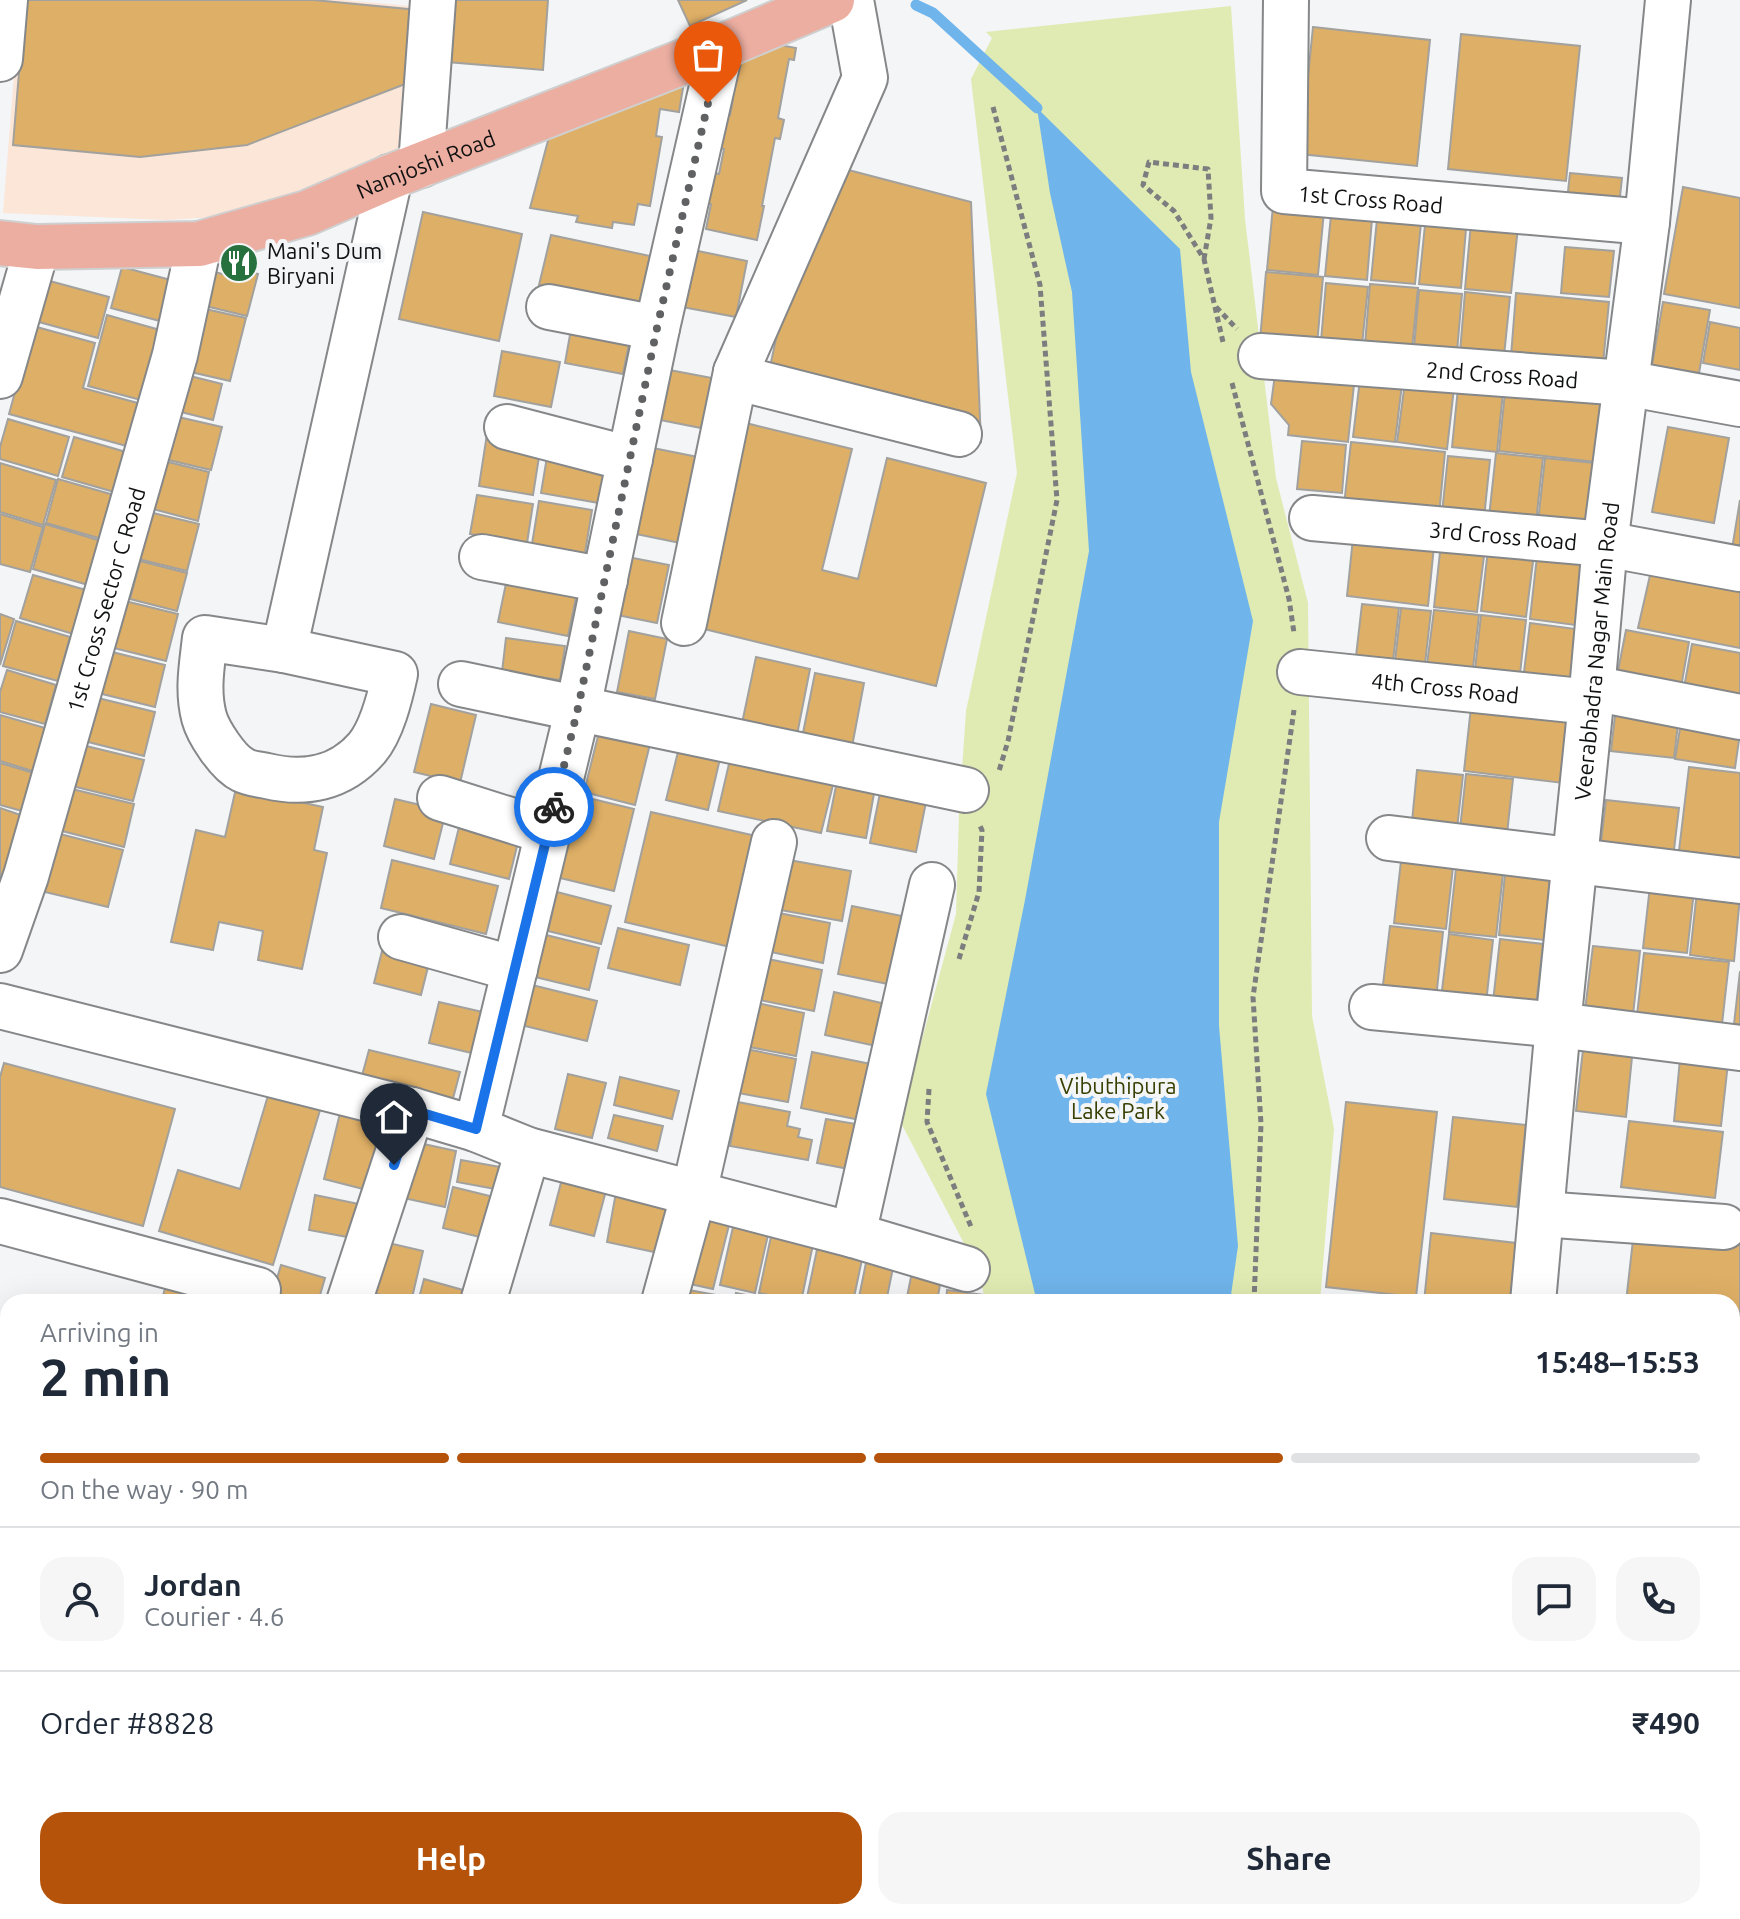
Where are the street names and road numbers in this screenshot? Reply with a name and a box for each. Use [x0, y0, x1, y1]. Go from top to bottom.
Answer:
street label: Namjoshi Road [352, 125, 499, 203]
street label: 1st Cross Road [1297, 180, 1444, 217]
street label: 2nd Cross Road [1425, 356, 1579, 392]
street label: 1st Cross Sector C Road [61, 484, 149, 715]
street label: Veerabhadra Nagar Main Road [1569, 500, 1623, 802]
street label: 3rd Cross Road [1428, 516, 1578, 554]
street label: 4th Cross Road [1370, 667, 1520, 707]

